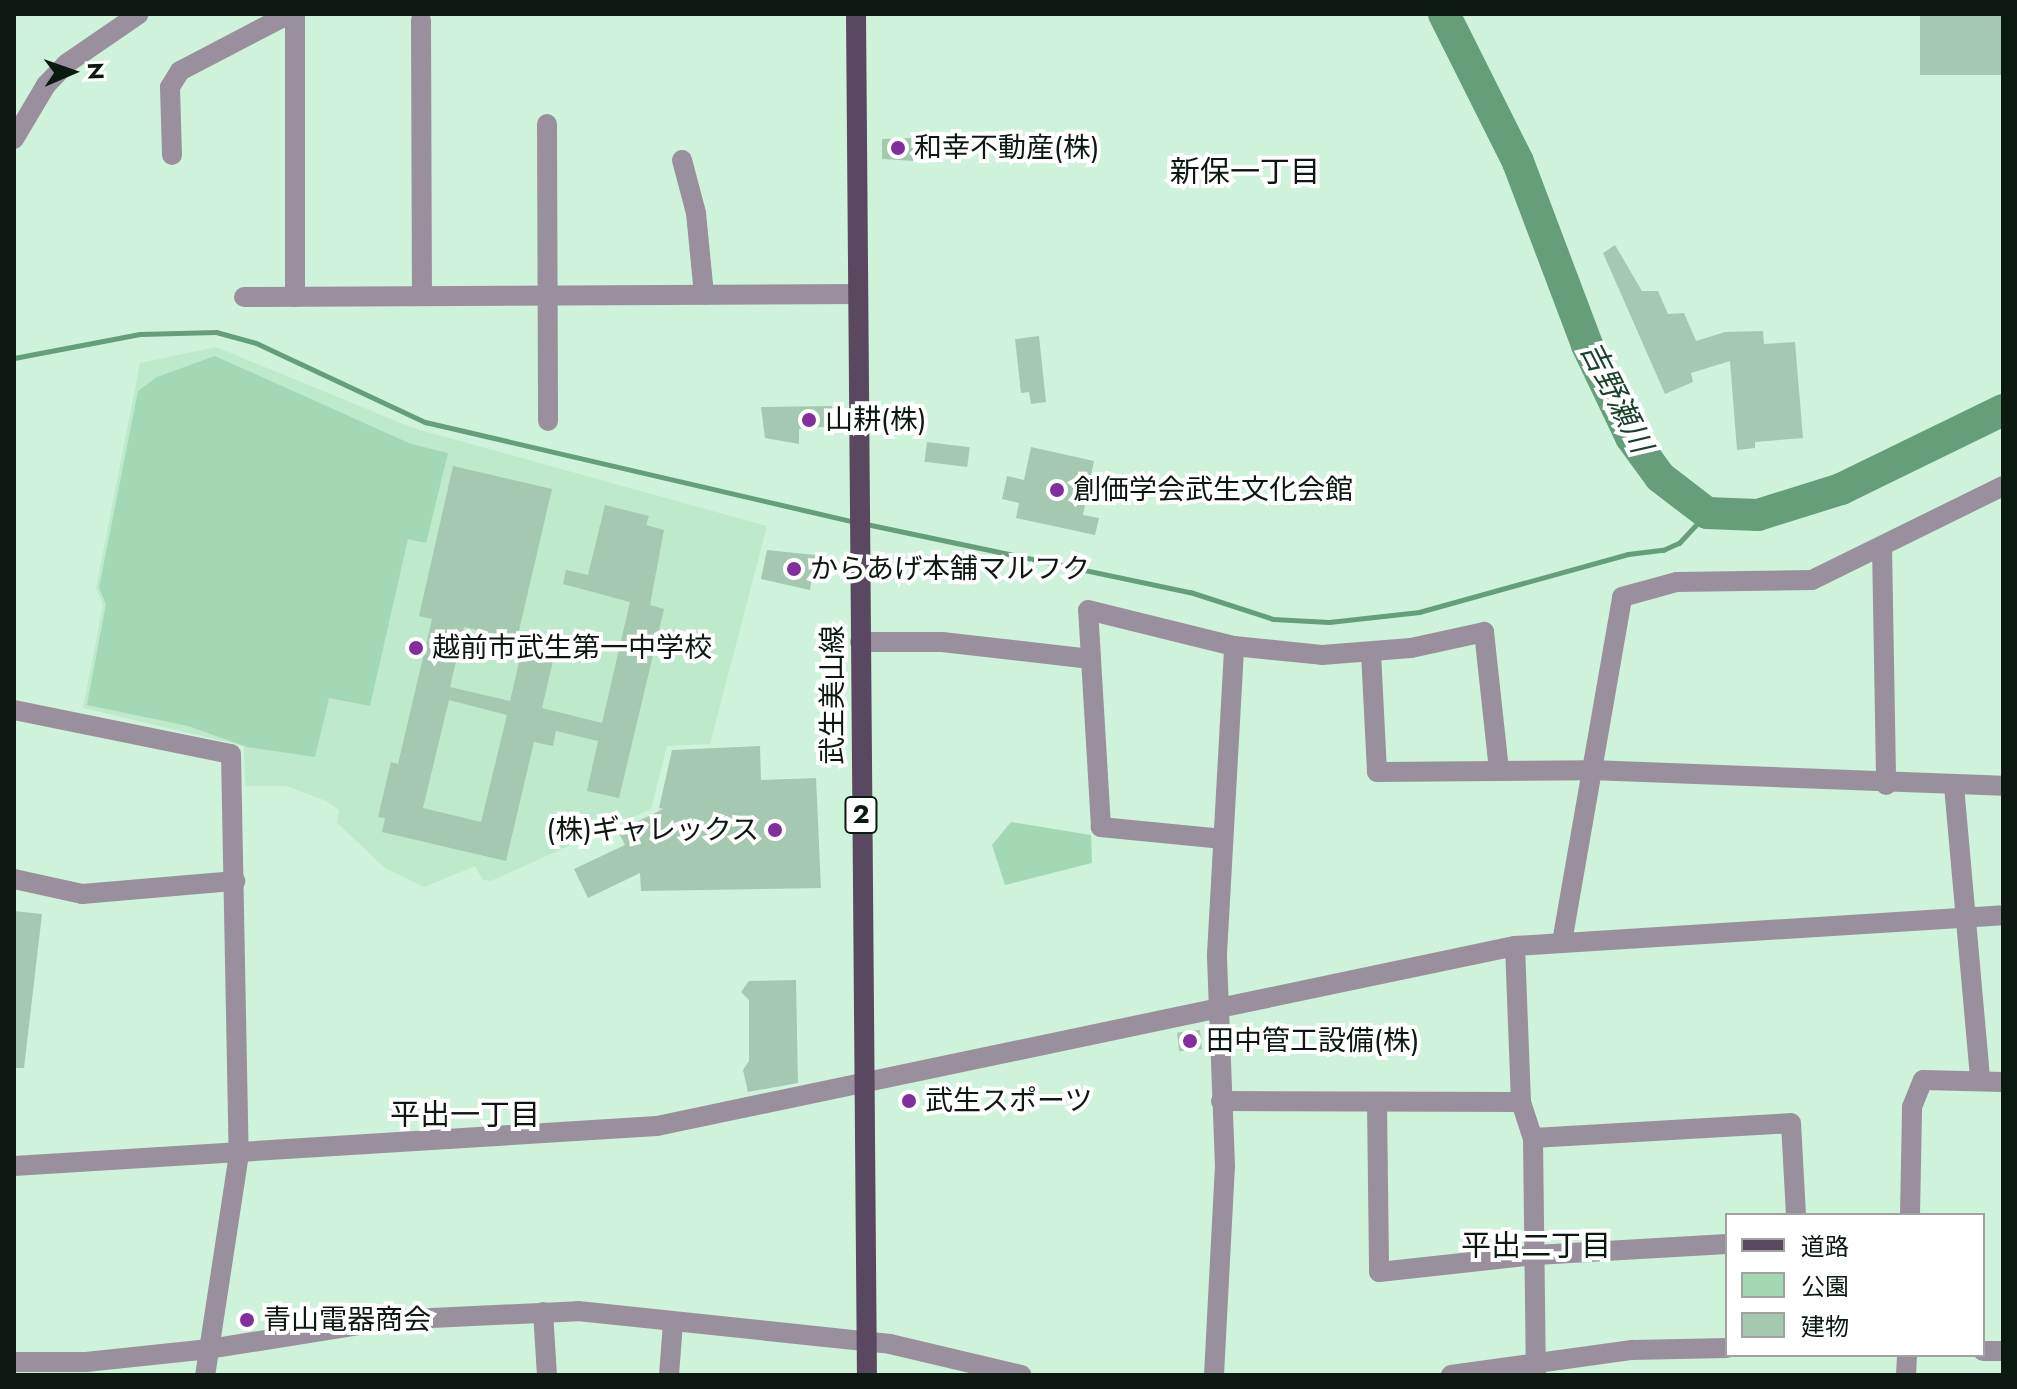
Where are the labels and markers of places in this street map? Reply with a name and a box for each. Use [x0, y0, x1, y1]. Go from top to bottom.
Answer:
place label: 和幸不動産(株) [914, 131, 1099, 165]
marker: 和幸不動産(株) [889, 139, 907, 157]
place label: 山耕(株) [825, 403, 926, 437]
marker: 山耕(株) [800, 411, 818, 429]
place label: 創価学会武生文化会館 [1073, 473, 1353, 507]
marker: 創価学会武生文化会館 [1048, 481, 1066, 499]
place label: からあげ本舗マルフク [810, 552, 1090, 586]
marker: からあげ本舗マルフク [785, 560, 803, 578]
place label: 越前市武生第一中学校 [432, 631, 712, 665]
marker: 越前市武生第一中学校 [407, 639, 425, 657]
place label: (株)ギャレックス [546, 813, 759, 847]
marker: (株)ギャレックス [766, 821, 784, 839]
place label: 田中管工設備(株) [1206, 1024, 1419, 1058]
marker: 田中管工設備(株) [1181, 1032, 1199, 1050]
place label: 武生スポーツ [925, 1084, 1093, 1118]
marker: 武生スポーツ [900, 1092, 918, 1110]
place label: 青山電器商会 [263, 1303, 431, 1337]
marker: 青山電器商会 [238, 1311, 256, 1329]

